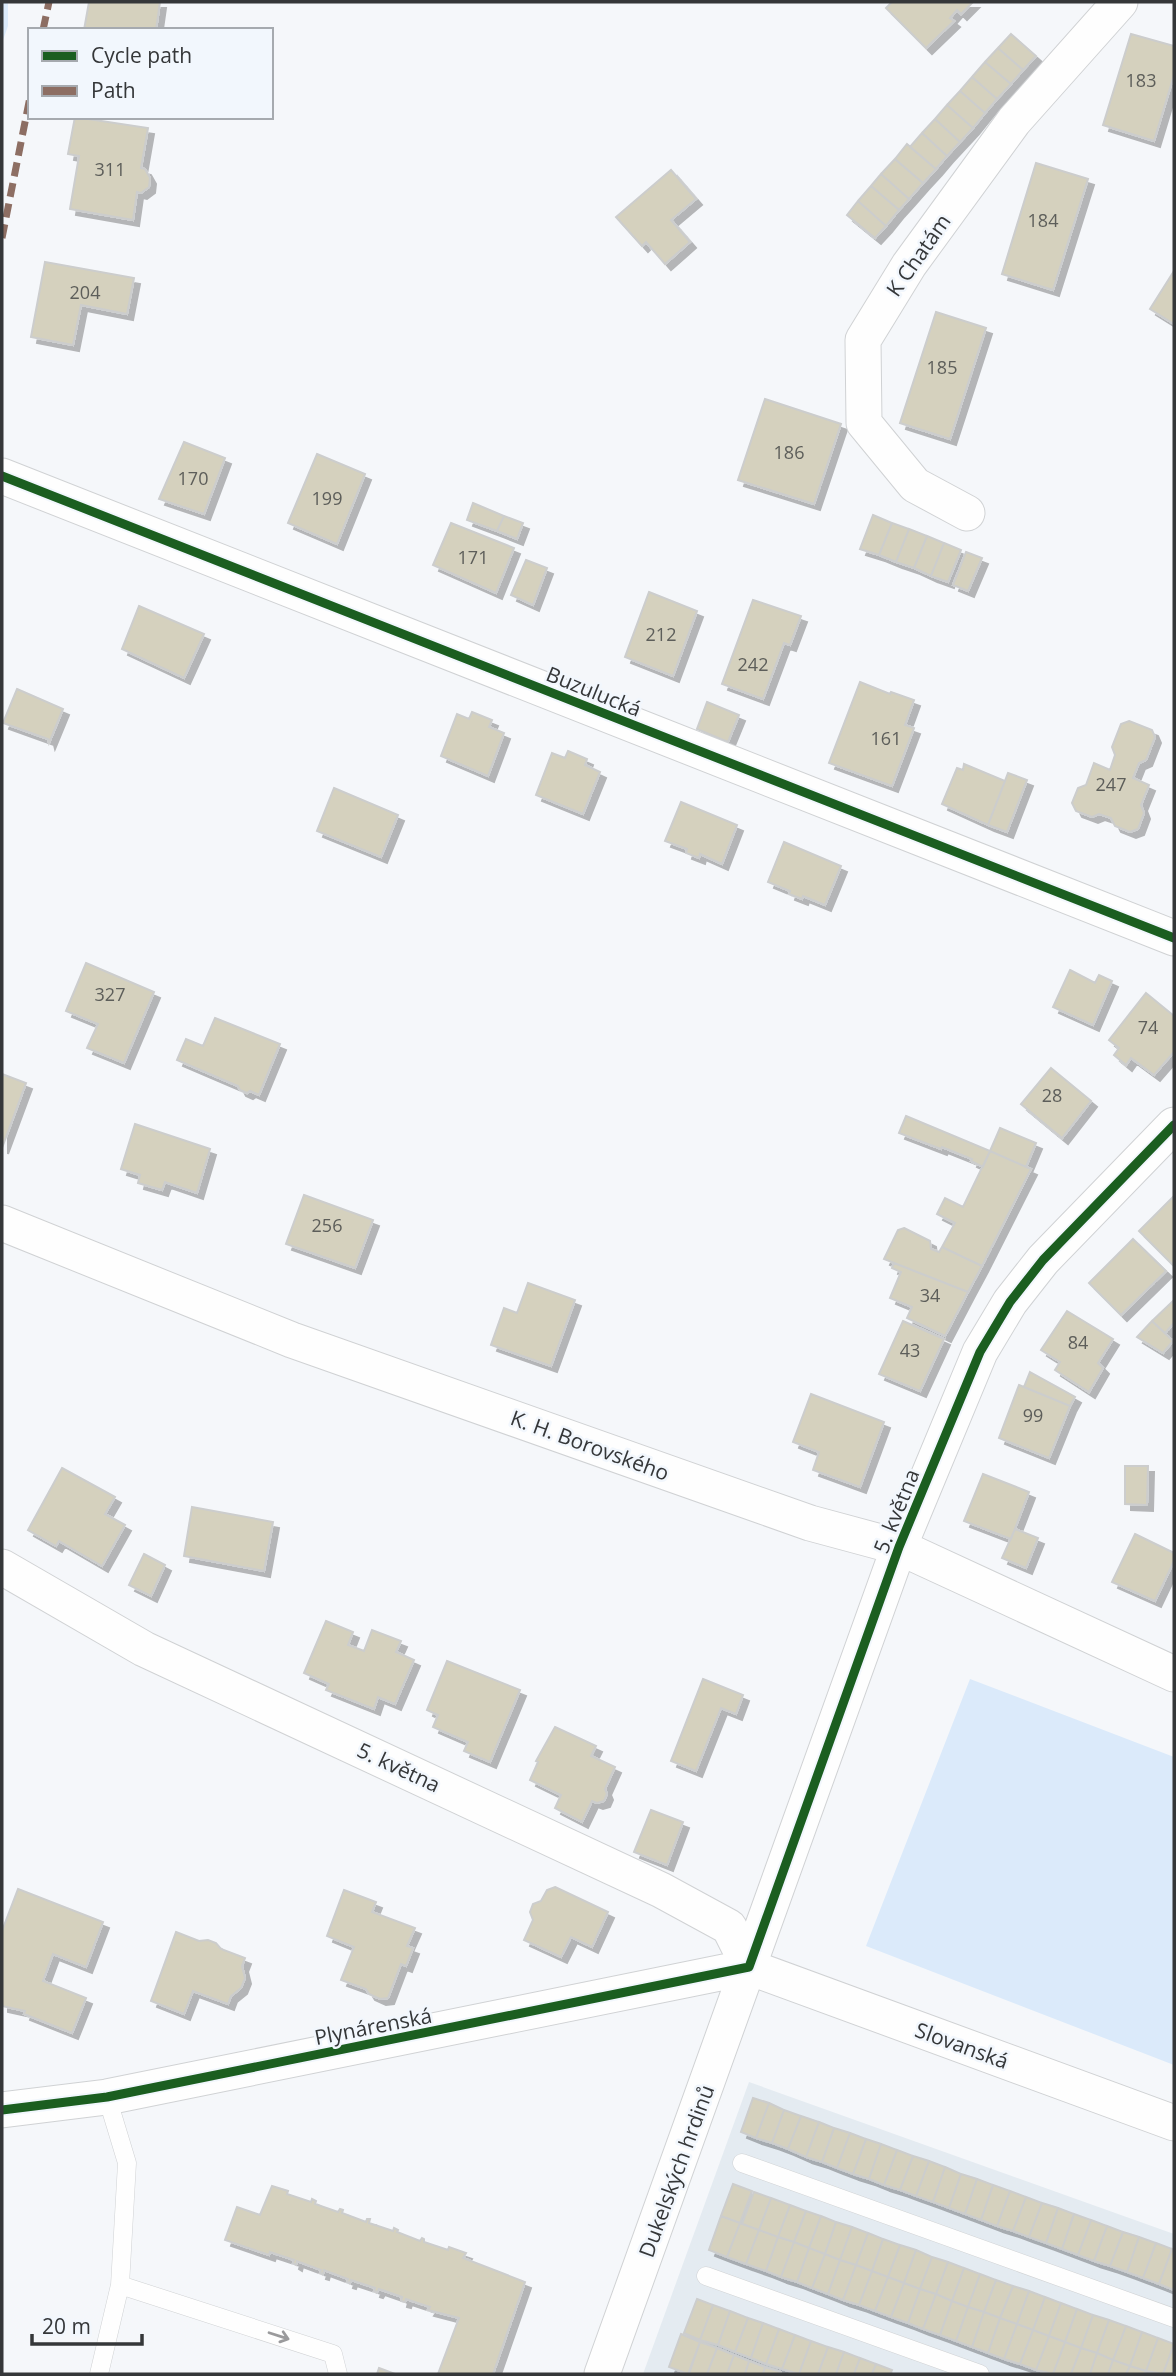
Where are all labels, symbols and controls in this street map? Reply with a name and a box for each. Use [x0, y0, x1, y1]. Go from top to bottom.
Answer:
legend [28, 28, 273, 119]
text: Cycle path [91, 41, 192, 69]
house number: 183 [1126, 68, 1156, 92]
text: Path [91, 76, 136, 104]
house number: 311 [95, 157, 125, 181]
street label: K Chatám [879, 208, 957, 302]
house number: 184 [1028, 208, 1058, 232]
house number: 204 [70, 280, 100, 304]
house number: 185 [927, 355, 957, 379]
house number: 186 [774, 440, 804, 464]
house number: 170 [178, 466, 208, 490]
house number: 199 [312, 486, 342, 510]
house number: 171 [458, 545, 488, 569]
house number: 212 [646, 622, 676, 646]
house number: 242 [738, 652, 768, 676]
street label: Buzulucká [542, 659, 646, 723]
house number: 161 [871, 726, 901, 750]
house number: 247 [1096, 772, 1126, 796]
house number: 327 [95, 982, 125, 1006]
house number: 74 [1138, 1015, 1158, 1039]
house number: 28 [1042, 1083, 1062, 1107]
house number: 256 [312, 1213, 342, 1237]
house number: 34 [920, 1283, 940, 1307]
house number: 84 [1068, 1330, 1088, 1354]
house number: 43 [900, 1338, 920, 1362]
street label: K. H. Borovského [507, 1403, 673, 1487]
house number: 99 [1023, 1403, 1043, 1427]
street label: 5. května [866, 1465, 926, 1557]
street label: 5. května [353, 1736, 445, 1798]
street label: Plynárenská [312, 2001, 434, 2051]
street label: Slovanská [912, 2015, 1012, 2075]
street label: Dukelských hrdinů [632, 2081, 720, 2261]
scale bar [32, 2302, 142, 2346]
text: 20 m [42, 2312, 91, 2340]
one-way arrow [267, 2330, 289, 2343]

